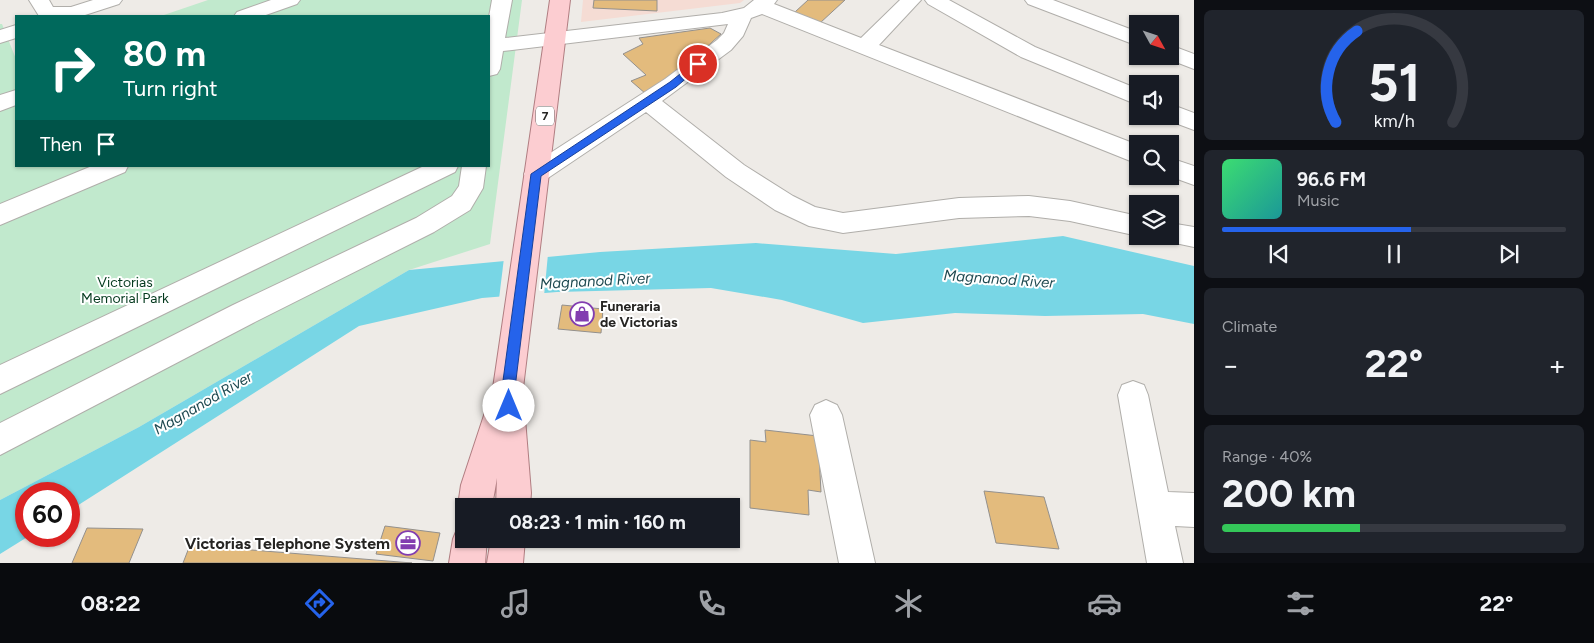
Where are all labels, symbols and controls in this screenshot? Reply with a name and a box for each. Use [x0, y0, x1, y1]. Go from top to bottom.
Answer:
north arrow [1129, 15, 1179, 65]
map controls [1129, 15, 1179, 245]
text: 80 m [123, 33, 206, 75]
icon: right [40, 35, 105, 100]
pin [677, 43, 719, 85]
icon: arrive [684, 50, 712, 78]
text: 51 [1368, 52, 1420, 114]
text: Turn right [123, 75, 218, 102]
button: sound [1129, 75, 1179, 125]
road number: 7 [536, 106, 554, 125]
text: km/h [1374, 110, 1414, 131]
icon: arrive [92, 130, 120, 158]
text: Then [40, 133, 82, 156]
button: search [1129, 135, 1179, 185]
text: 96.6 FM [1297, 168, 1366, 191]
text: Music [1297, 191, 1339, 210]
button: layers [1129, 195, 1179, 245]
icon: previous [1265, 240, 1293, 268]
icon: pause [1380, 240, 1408, 268]
icon: next [1495, 240, 1523, 268]
water label: Magnanod River [943, 266, 1056, 292]
water label: Magnanod River [539, 269, 652, 293]
park label: Victorias Memorial Park [81, 274, 169, 307]
place label: Funeraria de Victorias [600, 298, 678, 331]
shop icon: Funeraria de Victorias [569, 301, 595, 327]
text: Climate [1222, 317, 1277, 336]
text: 22° [1365, 341, 1423, 387]
text: − [1222, 348, 1239, 382]
text: + [1549, 348, 1566, 382]
water label: Magnanod River [150, 367, 256, 439]
position arrow [482, 379, 534, 431]
text: Range · 40% [1222, 447, 1312, 466]
text: 200 km [1222, 471, 1356, 517]
speed limit sign: 60 [15, 482, 80, 547]
text: 08:23 · 1 min · 160 m [509, 511, 686, 534]
office icon: Victorias Telephone System [395, 530, 421, 556]
place label: Victorias Telephone System [185, 534, 390, 553]
icon: directions [302, 586, 337, 621]
icon: music [498, 586, 533, 621]
icon: phone [694, 586, 729, 621]
icon: climate [891, 586, 926, 621]
icon: car [1087, 586, 1122, 621]
icon: filters [1283, 586, 1318, 621]
text: 08:22 [81, 590, 140, 617]
text: 22° [1480, 590, 1513, 617]

